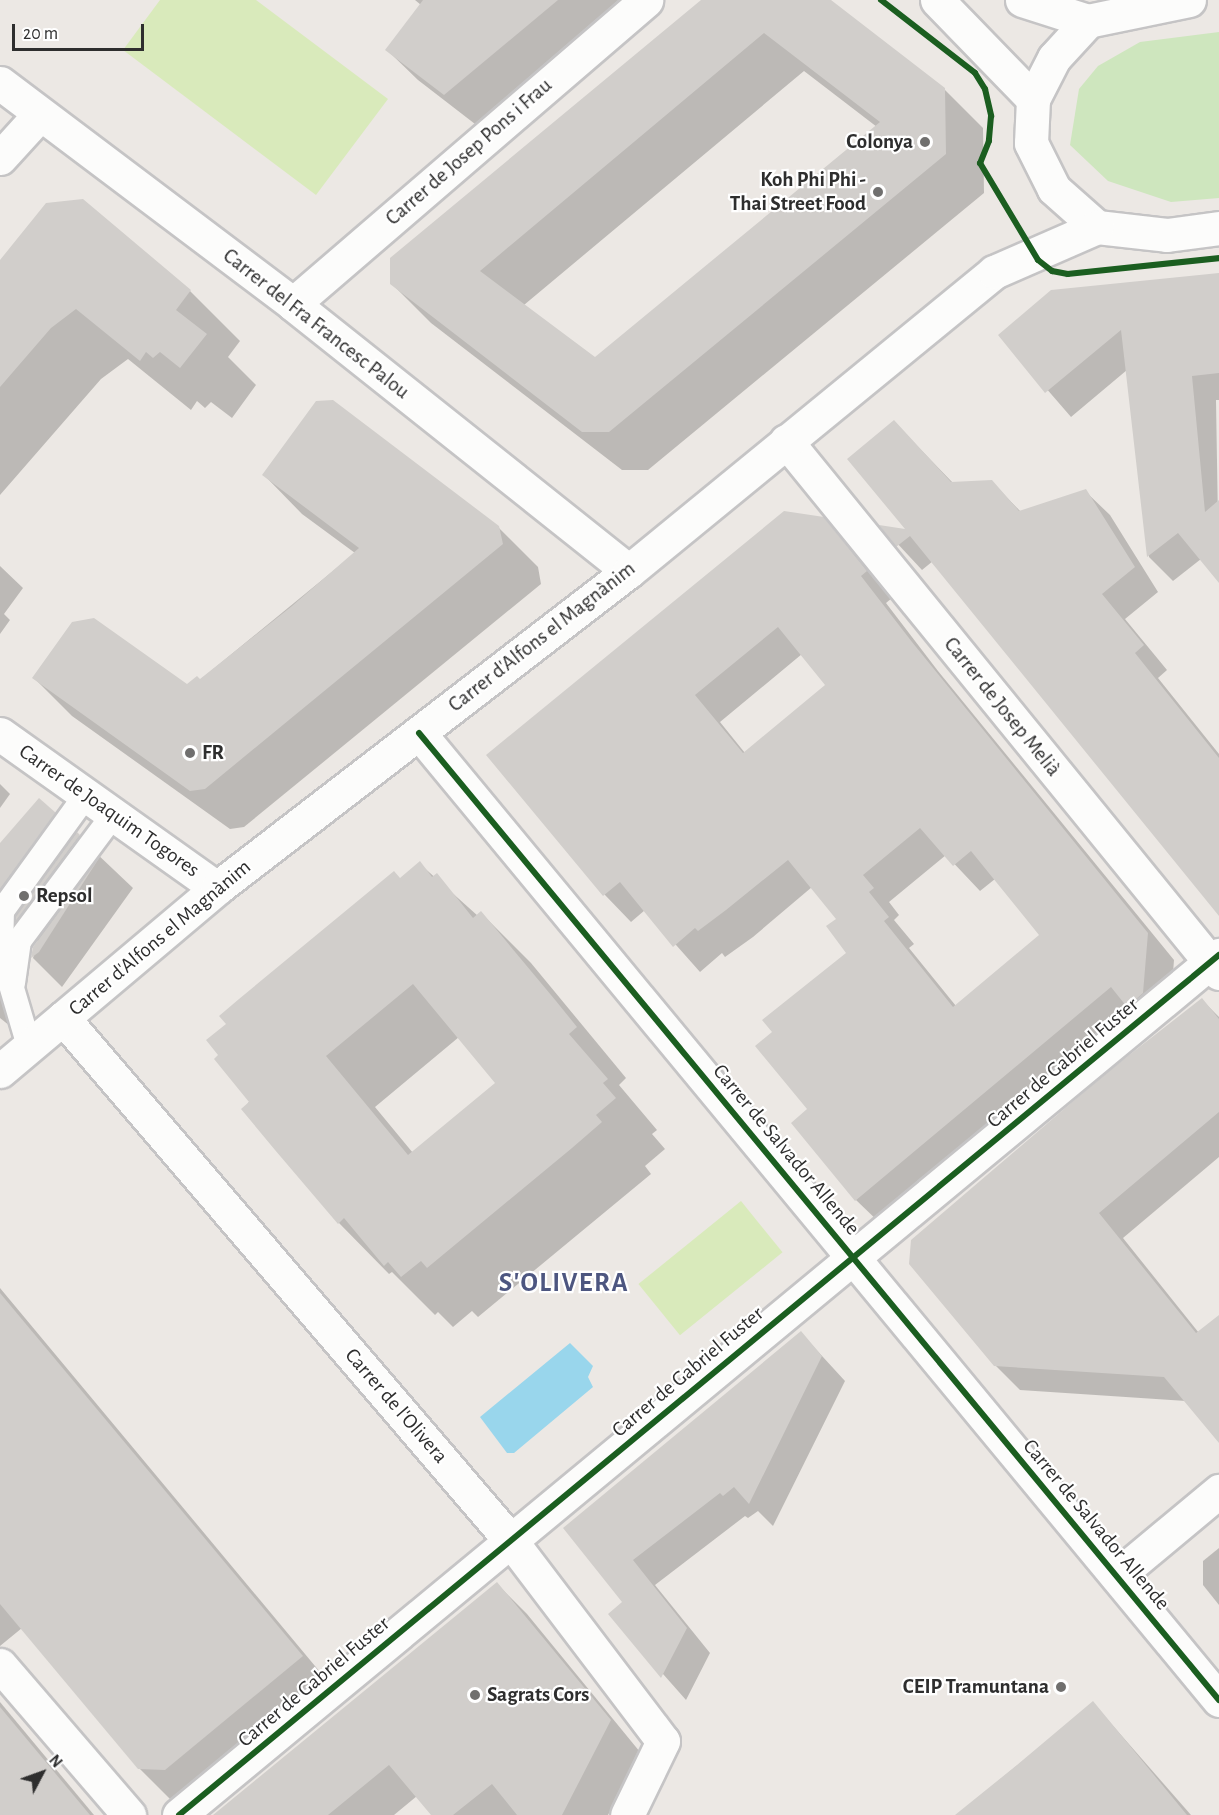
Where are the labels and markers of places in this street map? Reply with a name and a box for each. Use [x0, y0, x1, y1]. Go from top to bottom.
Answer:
place label: Colonya [846, 129, 913, 155]
marker: Colonya [918, 135, 932, 149]
place label: Koh Phi Phi - Thai Street Food [730, 167, 866, 217]
marker: Koh Phi Phi - Thai Street Food [871, 185, 885, 199]
place label: FR [202, 740, 224, 766]
marker: FR [183, 746, 197, 760]
place label: Repsol [36, 883, 92, 909]
marker: Repsol [17, 889, 31, 903]
place label: CEIP Tramuntana [903, 1674, 1049, 1700]
marker: CEIP Tramuntana [1054, 1680, 1068, 1694]
place label: Sagrats Cors [487, 1682, 589, 1708]
marker: Sagrats Cors [468, 1688, 482, 1702]

